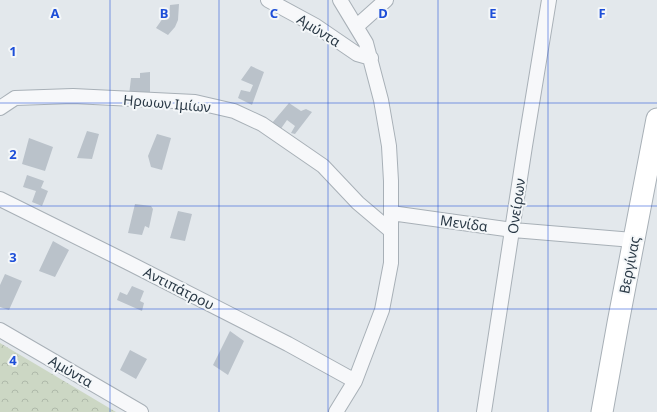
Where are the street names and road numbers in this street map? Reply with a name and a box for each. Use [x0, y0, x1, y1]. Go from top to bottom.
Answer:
street label: Αμύντα [294, 9, 345, 51]
street label: Ηρωων Ιμίων [122, 90, 212, 116]
street label: Ονείρων [503, 177, 529, 235]
street label: Μενίδα [439, 210, 489, 236]
street label: Βεργίνας [614, 235, 644, 295]
street label: Αντιπάτρου [140, 262, 218, 314]
street label: Αμύντα [45, 351, 97, 391]

